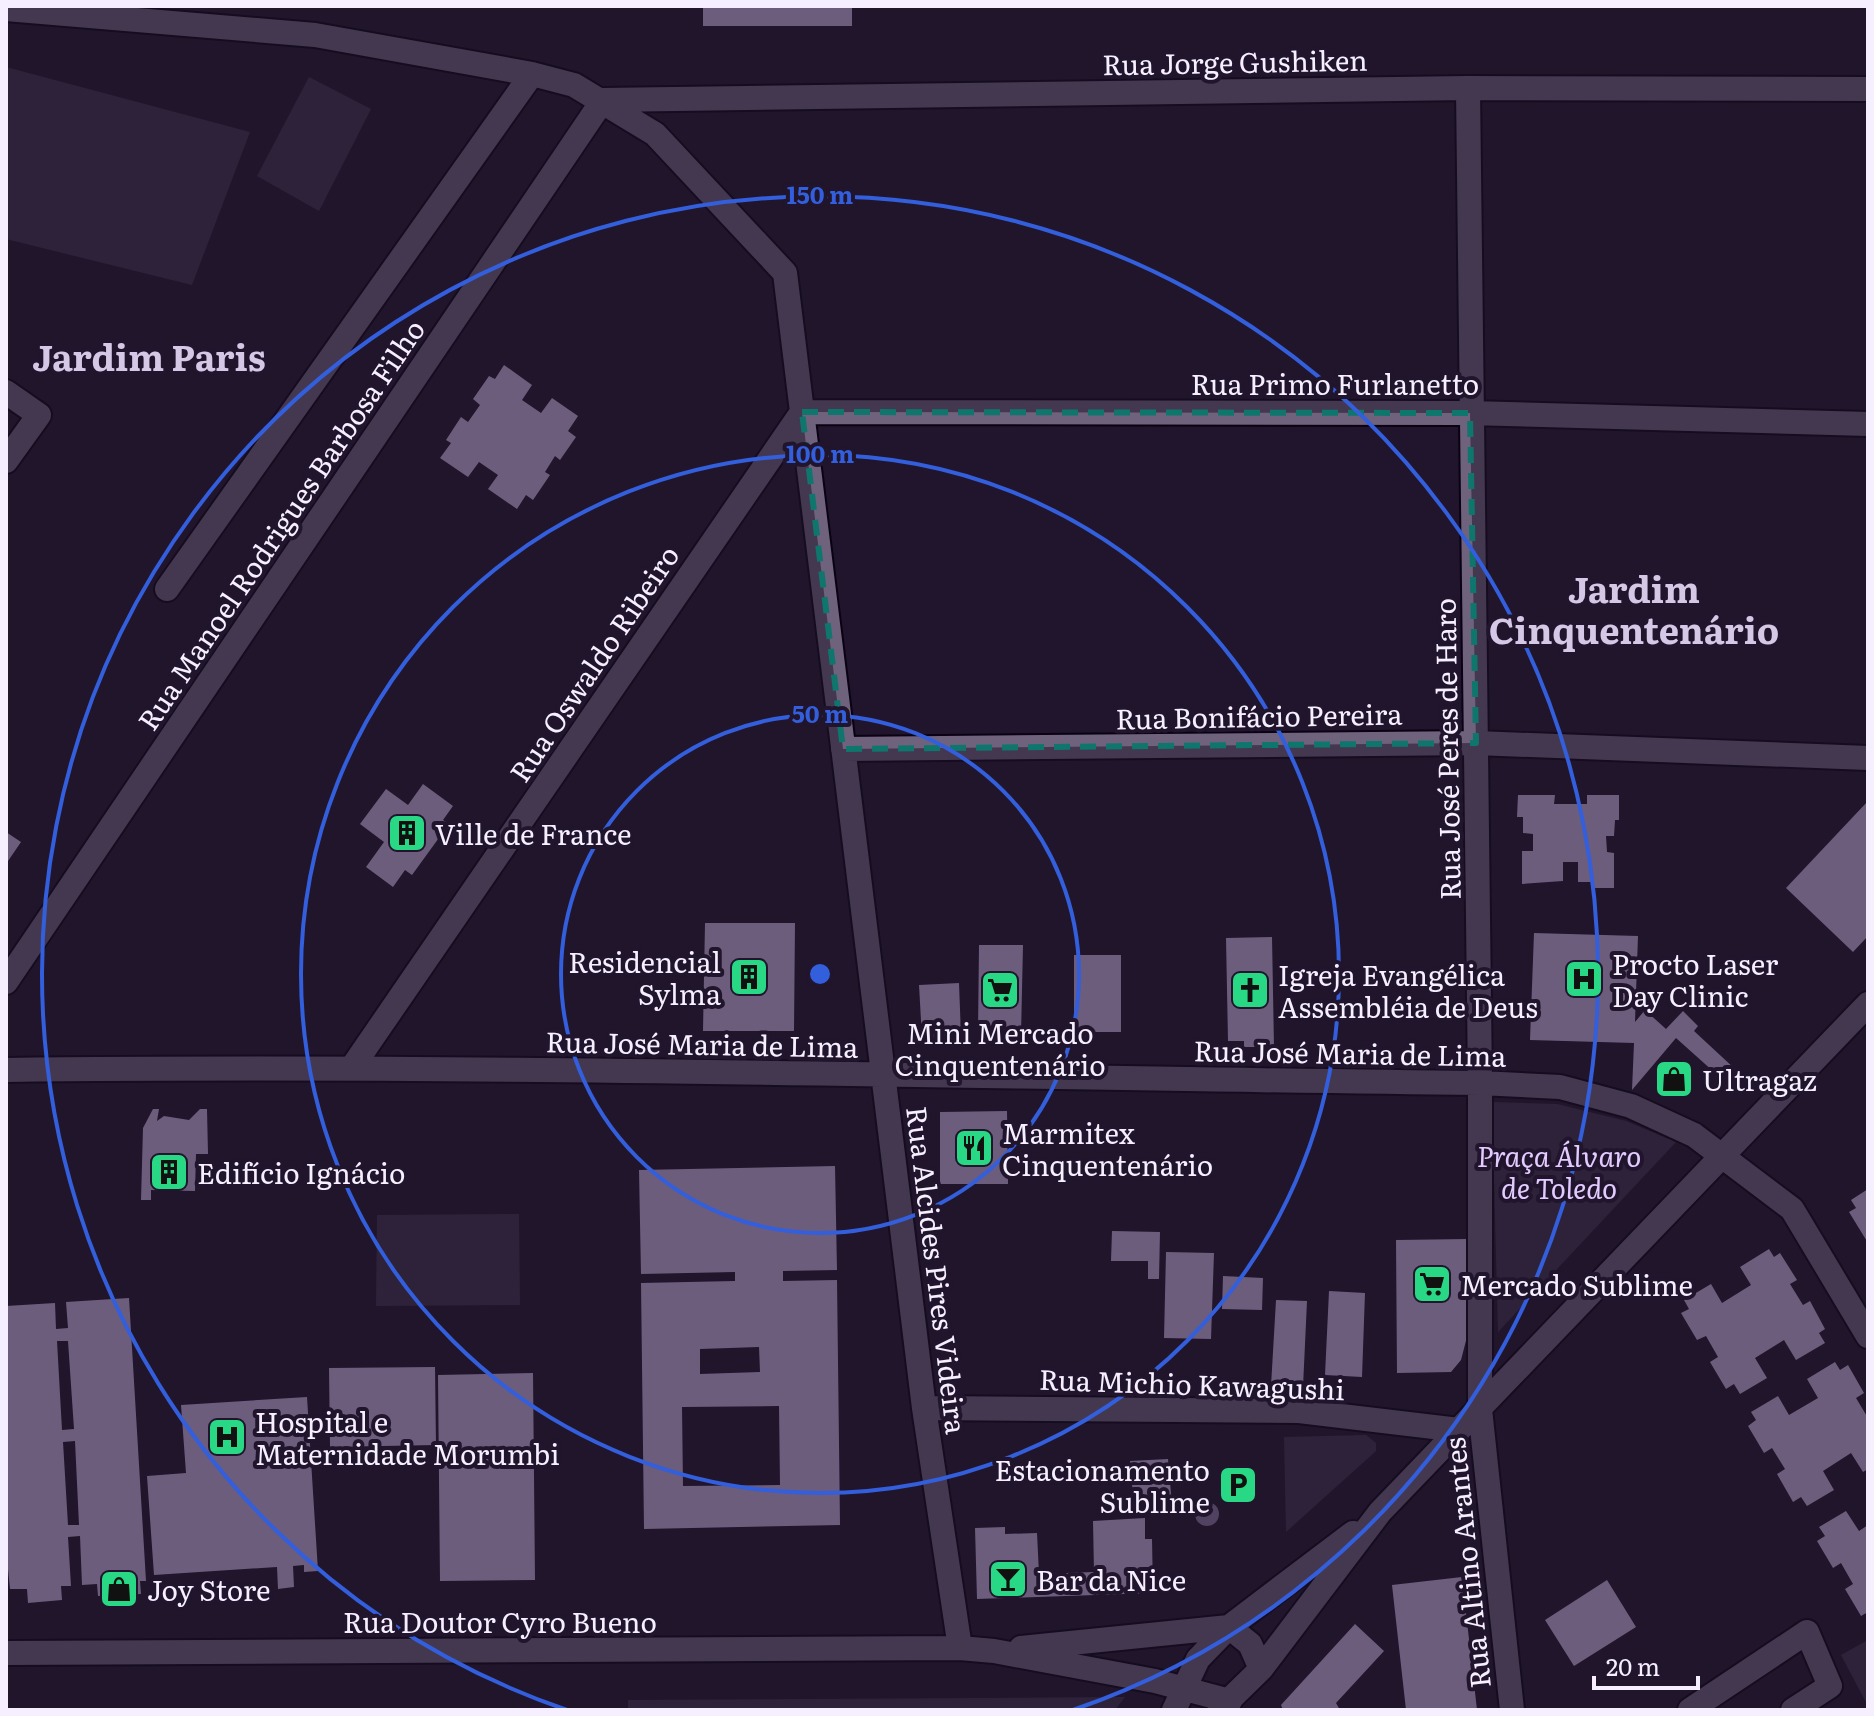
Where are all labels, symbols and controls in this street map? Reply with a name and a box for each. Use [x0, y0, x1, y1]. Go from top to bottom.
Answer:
street label: Rua Jorge Gushiken [1102, 38, 1368, 84]
text: 150 m [787, 176, 853, 211]
street label: Rua Manoel Rodrigues Barbosa Filho [126, 310, 434, 738]
district label: Jardim Paris [32, 329, 266, 382]
street label: Rua Primo Furlanetto [1191, 362, 1479, 404]
text: 100 m [786, 435, 854, 470]
street label: Rua Oswaldo Ribeiro [498, 536, 688, 790]
district label: Jardim Cinquentenário [1489, 561, 1779, 655]
street label: Rua José Peres de Haro [1422, 598, 1470, 900]
street label: Rua Bonifácio Pereira [1115, 691, 1403, 739]
text: 50 m [792, 695, 848, 730]
building icon: Ville de France [386, 812, 428, 854]
place label: Ville de France [435, 812, 632, 854]
place label: Residencial Sylma [568, 940, 721, 1014]
place label: Procto Laser Day Clinic [1612, 942, 1779, 1016]
place label: Igreja Evangélica Assembléia de Deus [1278, 953, 1538, 1027]
building icon: Residencial Sylma [728, 956, 770, 998]
hospital icon: Procto Laser Day Clinic [1563, 958, 1605, 1000]
centre of rings [806, 960, 834, 988]
supermarket icon: Mini Mercado Cinquentenário [979, 969, 1021, 1011]
church icon: Igreja Evangélica Assembléia de Deus [1229, 969, 1271, 1011]
place label: Mini Mercado Cinquentenário [894, 1011, 1106, 1085]
street label: Rua José Maria de Lima [545, 1019, 859, 1067]
street label: Rua José Maria de Lima [1193, 1028, 1507, 1076]
shop icon: Ultragaz [1653, 1058, 1695, 1100]
place label: Ultragaz [1702, 1058, 1817, 1100]
street label: Rua Alcides Pires Videira [897, 1104, 979, 1436]
place label: Marmitex Cinquentenário [1002, 1111, 1213, 1185]
restaurant icon: Marmitex Cinquentenário [953, 1127, 995, 1169]
park label: Praça Álvaro de Toledo [1477, 1134, 1641, 1208]
building icon: Edifício Ignácio [148, 1151, 190, 1193]
place label: Edifício Ignácio [197, 1151, 405, 1193]
supermarket icon: Mercado Sublime [1411, 1263, 1453, 1305]
place label: Mercado Sublime [1460, 1263, 1693, 1305]
street label: Rua Michio Kawagushi [1038, 1357, 1346, 1409]
place label: Hospital e Maternidade Morumbi [255, 1400, 560, 1474]
hospital icon: Hospital e Maternidade Morumbi [206, 1416, 248, 1458]
street label: Rua Altino Arantes [1432, 1436, 1500, 1690]
place label: Estacionamento Sublime [995, 1448, 1210, 1522]
parking icon: Estacionamento Sublime [1217, 1464, 1259, 1506]
bar icon: Bar da Nice [987, 1558, 1029, 1600]
place label: Bar da Nice [1036, 1558, 1186, 1600]
shop icon: Joy Store [98, 1568, 140, 1610]
place label: Joy Store [147, 1568, 270, 1610]
street label: Rua Doutor Cyro Bueno [343, 1600, 657, 1642]
scale bar [1594, 1640, 1698, 1690]
text: 20 m [1606, 1648, 1660, 1683]

